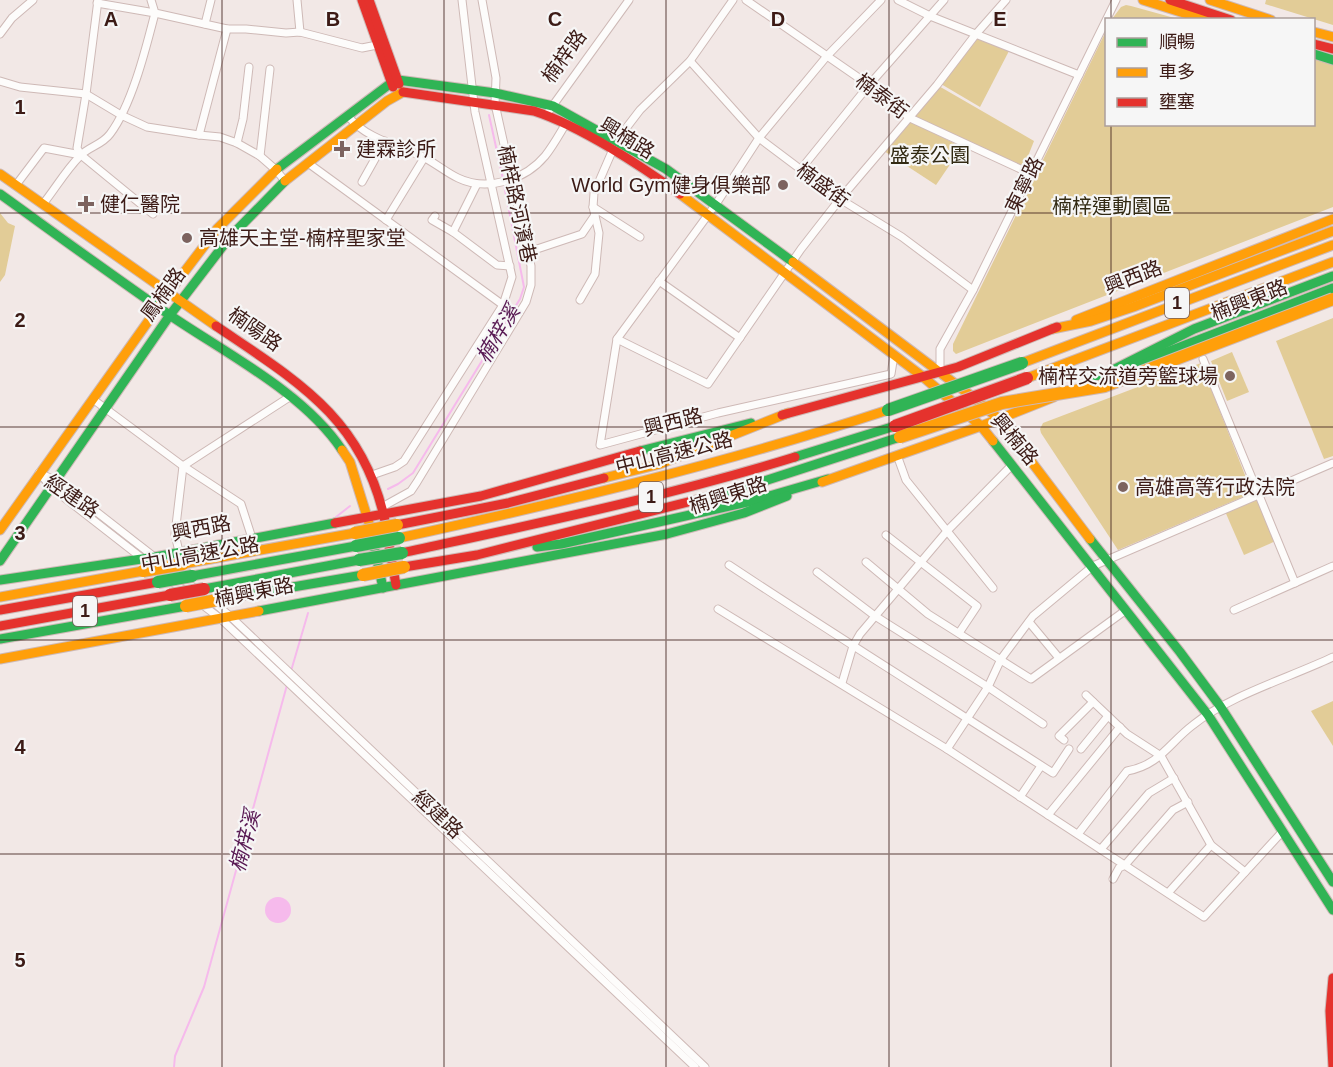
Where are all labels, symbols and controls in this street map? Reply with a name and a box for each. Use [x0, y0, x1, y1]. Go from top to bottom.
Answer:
text: A [104, 8, 118, 30]
text: B [326, 8, 340, 30]
text: C [548, 8, 562, 30]
text: D [771, 8, 785, 30]
text: E [993, 8, 1007, 30]
legend [1105, 18, 1315, 126]
street label: 楠梓路 [537, 25, 591, 87]
text: 順暢 [1159, 32, 1195, 52]
text: 車多 [1159, 62, 1195, 82]
street label: 楠泰街 [851, 69, 913, 123]
text: 壅塞 [1159, 92, 1195, 112]
text: 1 [14, 96, 26, 118]
street label: 興楠路 [596, 113, 658, 163]
place label: 建霖診所 [356, 138, 436, 160]
marker: 建霖診所 [333, 140, 351, 158]
street label: 楠梓路河濱巷 [494, 143, 540, 265]
park label: 盛泰公園 [890, 144, 970, 166]
street label: 東寧路 [1001, 153, 1047, 217]
street label: 楠盛街 [792, 158, 854, 212]
place label: World Gym健身俱樂部 [571, 174, 771, 196]
marker: World Gym健身俱樂部 [776, 178, 790, 192]
place label: 健仁醫院 [100, 193, 180, 215]
marker: 健仁醫院 [77, 195, 95, 213]
park label: 楠梓運動園區 [1052, 195, 1172, 217]
place label: 高雄天主堂-楠梓聖家堂 [199, 227, 406, 249]
marker: 高雄天主堂-楠梓聖家堂 [180, 231, 194, 245]
street label: 興西路 [1101, 256, 1165, 298]
street label: 鳳楠路 [136, 263, 190, 325]
street label: 楠興東路 [1208, 275, 1290, 325]
road number: 1 [1165, 288, 1189, 318]
water label: 楠梓溪 [471, 298, 525, 367]
street label: 楠陽路 [224, 303, 286, 355]
text: 2 [14, 309, 26, 331]
place label: 楠梓交流道旁籃球場 [1038, 365, 1218, 387]
marker: 楠梓交流道旁籃球場 [1223, 369, 1237, 383]
street label: 興西路 [641, 404, 705, 440]
street label: 興楠路 [987, 409, 1043, 469]
street label: 中山高速公路 [613, 428, 735, 478]
street label: 經建路 [41, 470, 103, 522]
street label: 楠興東路 [687, 472, 769, 518]
place label: 高雄高等行政法院 [1135, 476, 1295, 498]
marker: 高雄高等行政法院 [1116, 480, 1130, 494]
road number: 1 [639, 482, 663, 512]
street label: 興西路 [169, 511, 233, 545]
text: 3 [14, 522, 26, 544]
street label: 中山高速公路 [139, 533, 261, 575]
street label: 楠興東路 [213, 574, 295, 610]
road number: 1 [73, 596, 97, 626]
text: 4 [14, 736, 26, 758]
street label: 經建路 [409, 785, 467, 843]
water label: 楠梓溪 [225, 805, 265, 874]
text: 5 [14, 949, 26, 971]

